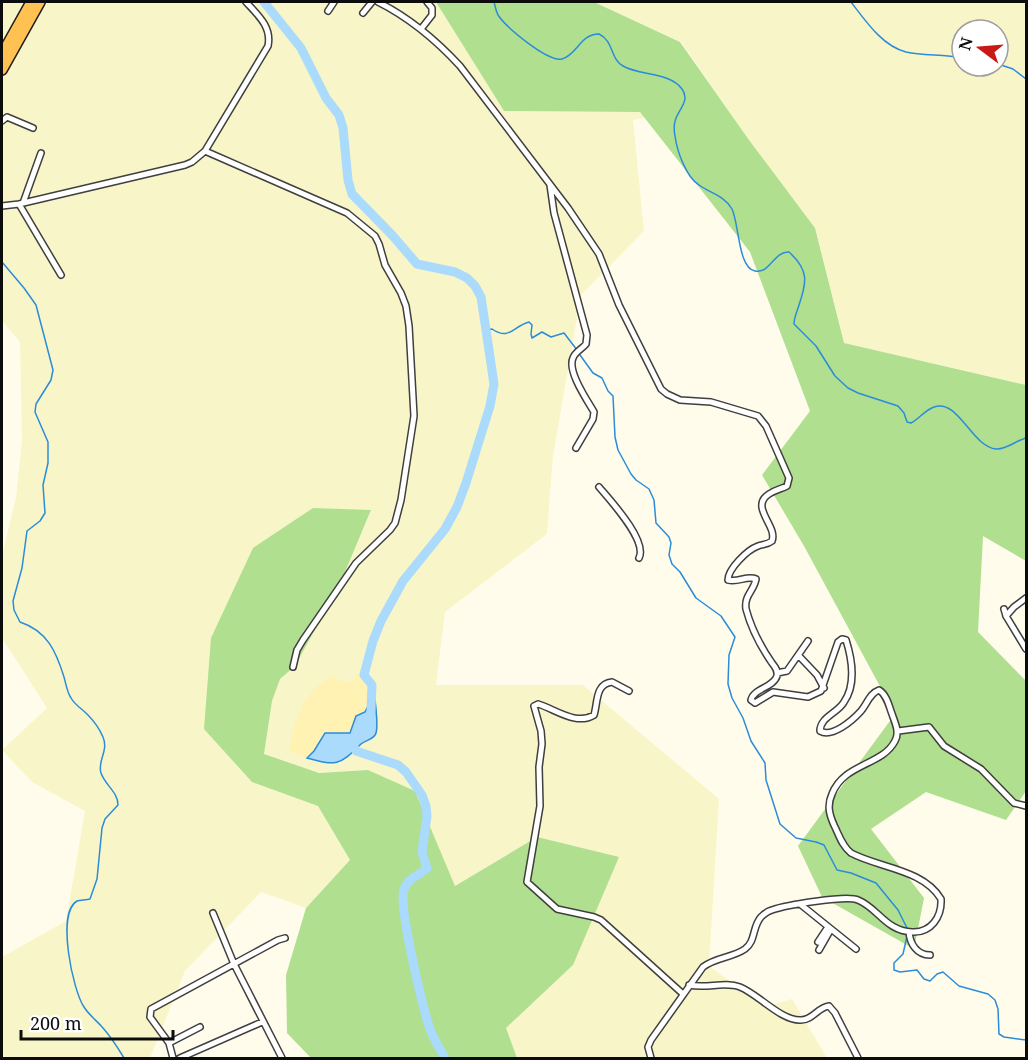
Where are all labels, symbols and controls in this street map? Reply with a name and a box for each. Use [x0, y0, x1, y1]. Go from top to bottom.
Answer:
north arrow [950, 18, 1010, 78]
text: N [953, 34, 978, 53]
scale bar [21, 1003, 172, 1041]
text: 200 m [30, 1011, 82, 1035]

